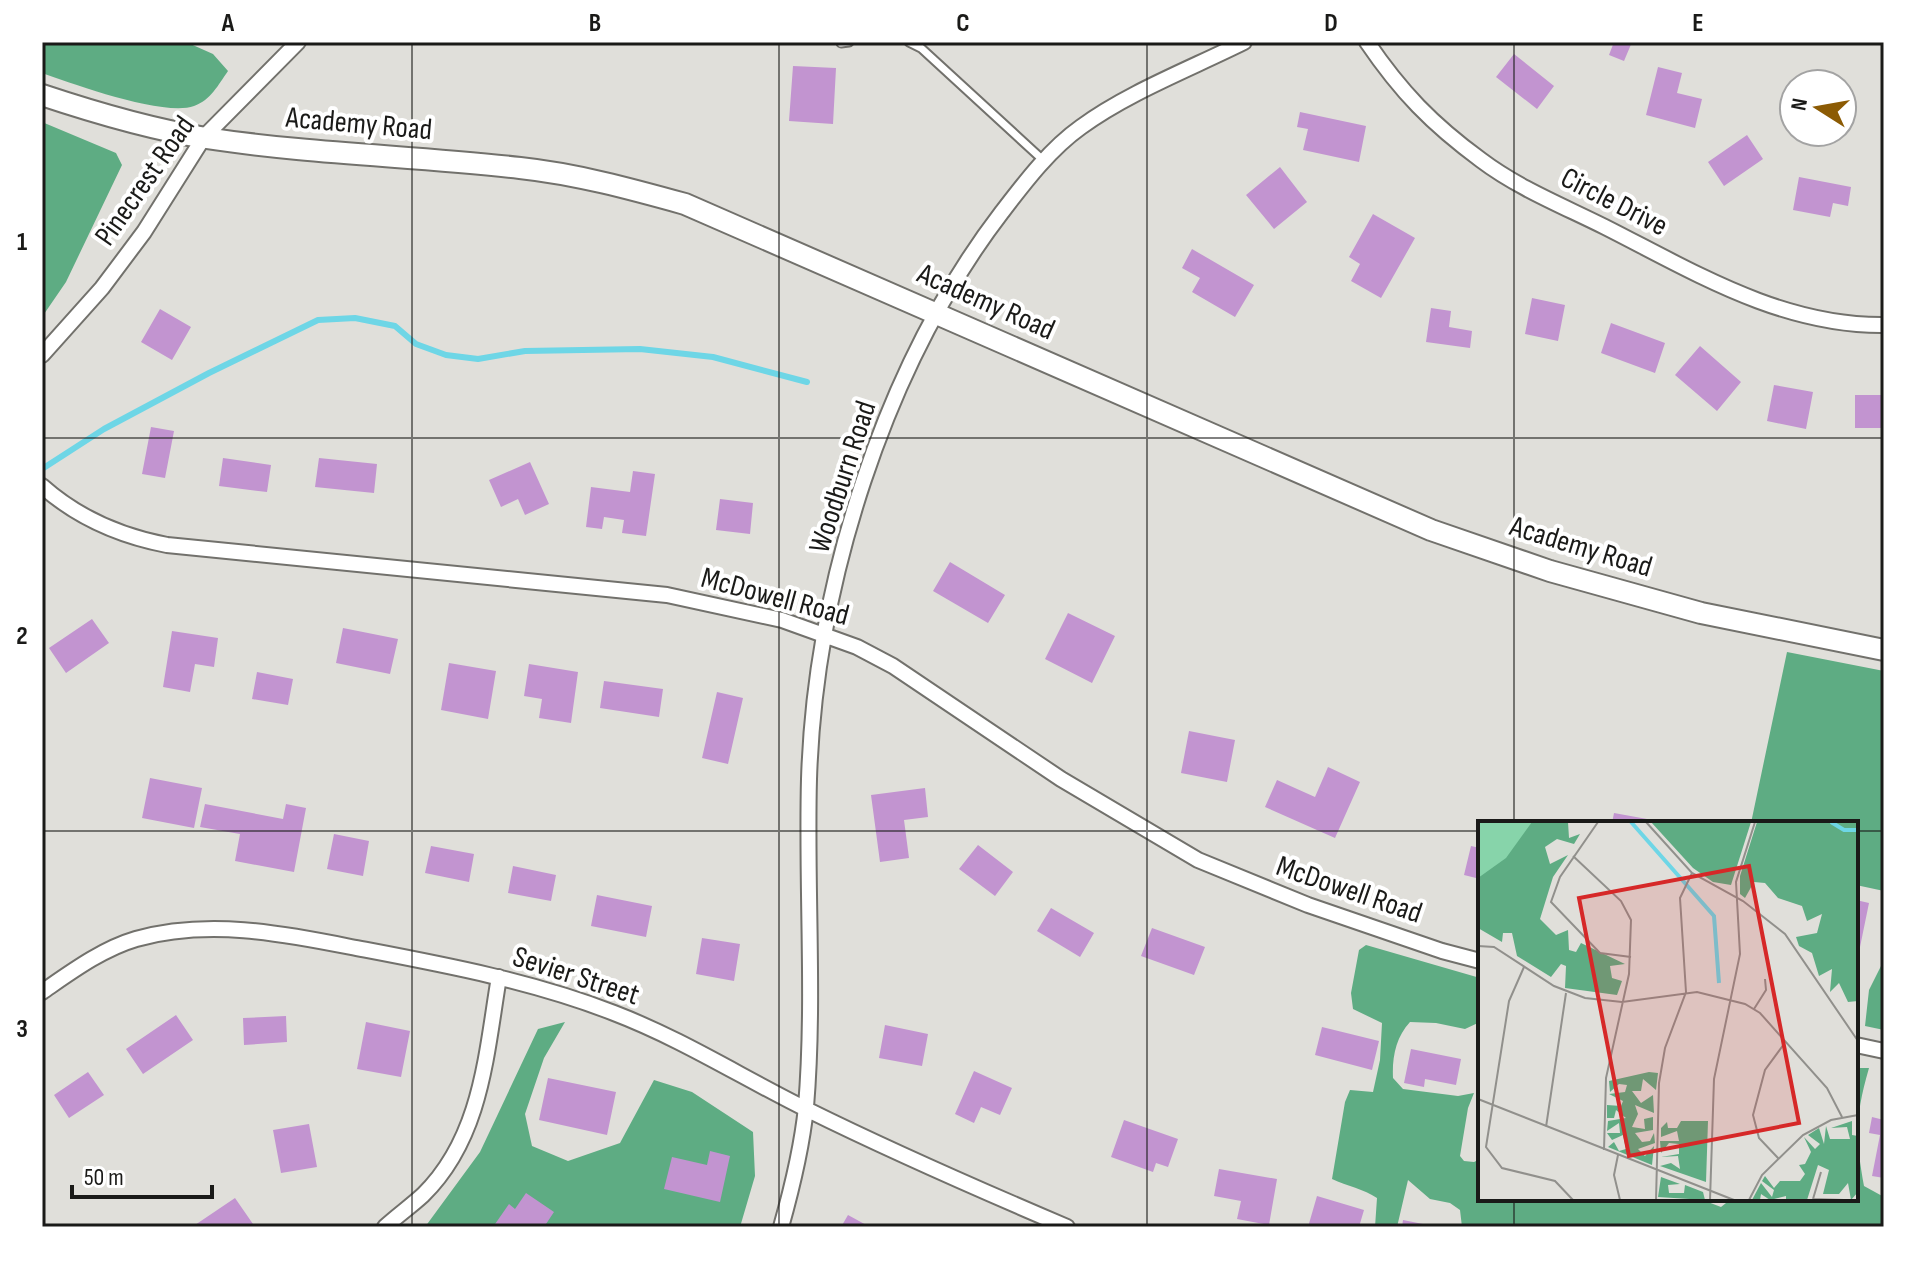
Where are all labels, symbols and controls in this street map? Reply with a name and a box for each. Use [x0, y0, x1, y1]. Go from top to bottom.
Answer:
text: A [221, 8, 235, 39]
text: B [589, 8, 601, 39]
text: C [956, 8, 970, 39]
text: D [1324, 8, 1338, 39]
text: E [1692, 8, 1704, 39]
north arrow [1778, 68, 1858, 148]
text: N [1785, 96, 1814, 113]
street label: Academy Road [283, 100, 434, 148]
street label: Pinecrest Road [87, 109, 203, 253]
street label: Circle Drive [1555, 160, 1673, 244]
text: 1 [17, 227, 27, 258]
street label: Academy Road [911, 255, 1060, 348]
street label: Woodburn Road [802, 396, 884, 558]
street label: Academy Road [1505, 508, 1656, 586]
street label: McDowell Road [697, 560, 853, 634]
text: 2 [16, 621, 28, 652]
inset map [1478, 821, 1858, 1201]
street label: McDowell Road [1271, 848, 1427, 932]
street label: Sevier Street [508, 939, 644, 1013]
text: 3 [16, 1014, 28, 1045]
scale bar [72, 1149, 212, 1199]
text: 50 m [84, 1163, 124, 1192]

